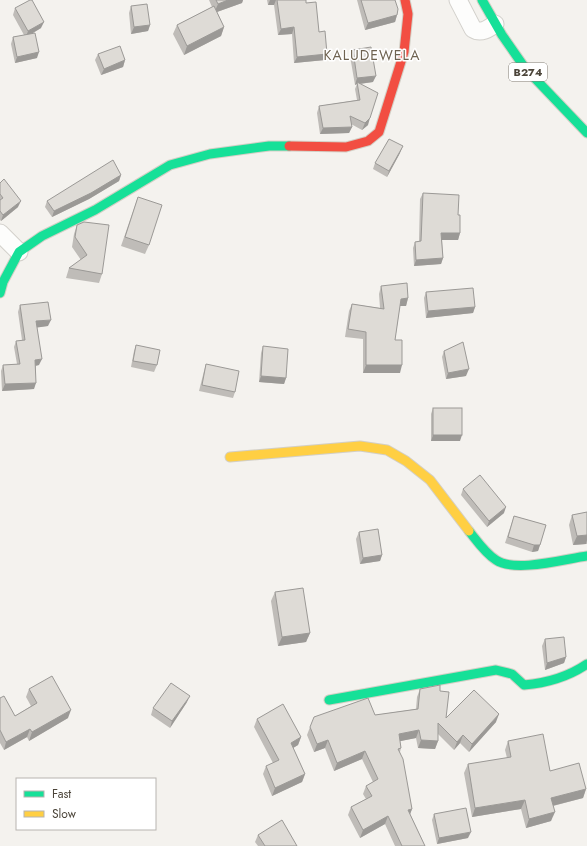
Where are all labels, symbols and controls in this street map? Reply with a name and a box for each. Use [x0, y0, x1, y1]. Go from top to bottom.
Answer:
district label: KALUDEWELA [324, 45, 420, 65]
road number: B274 [509, 63, 547, 81]
legend [16, 778, 156, 830]
text: Fast [52, 785, 71, 803]
text: Slow [52, 805, 77, 823]

